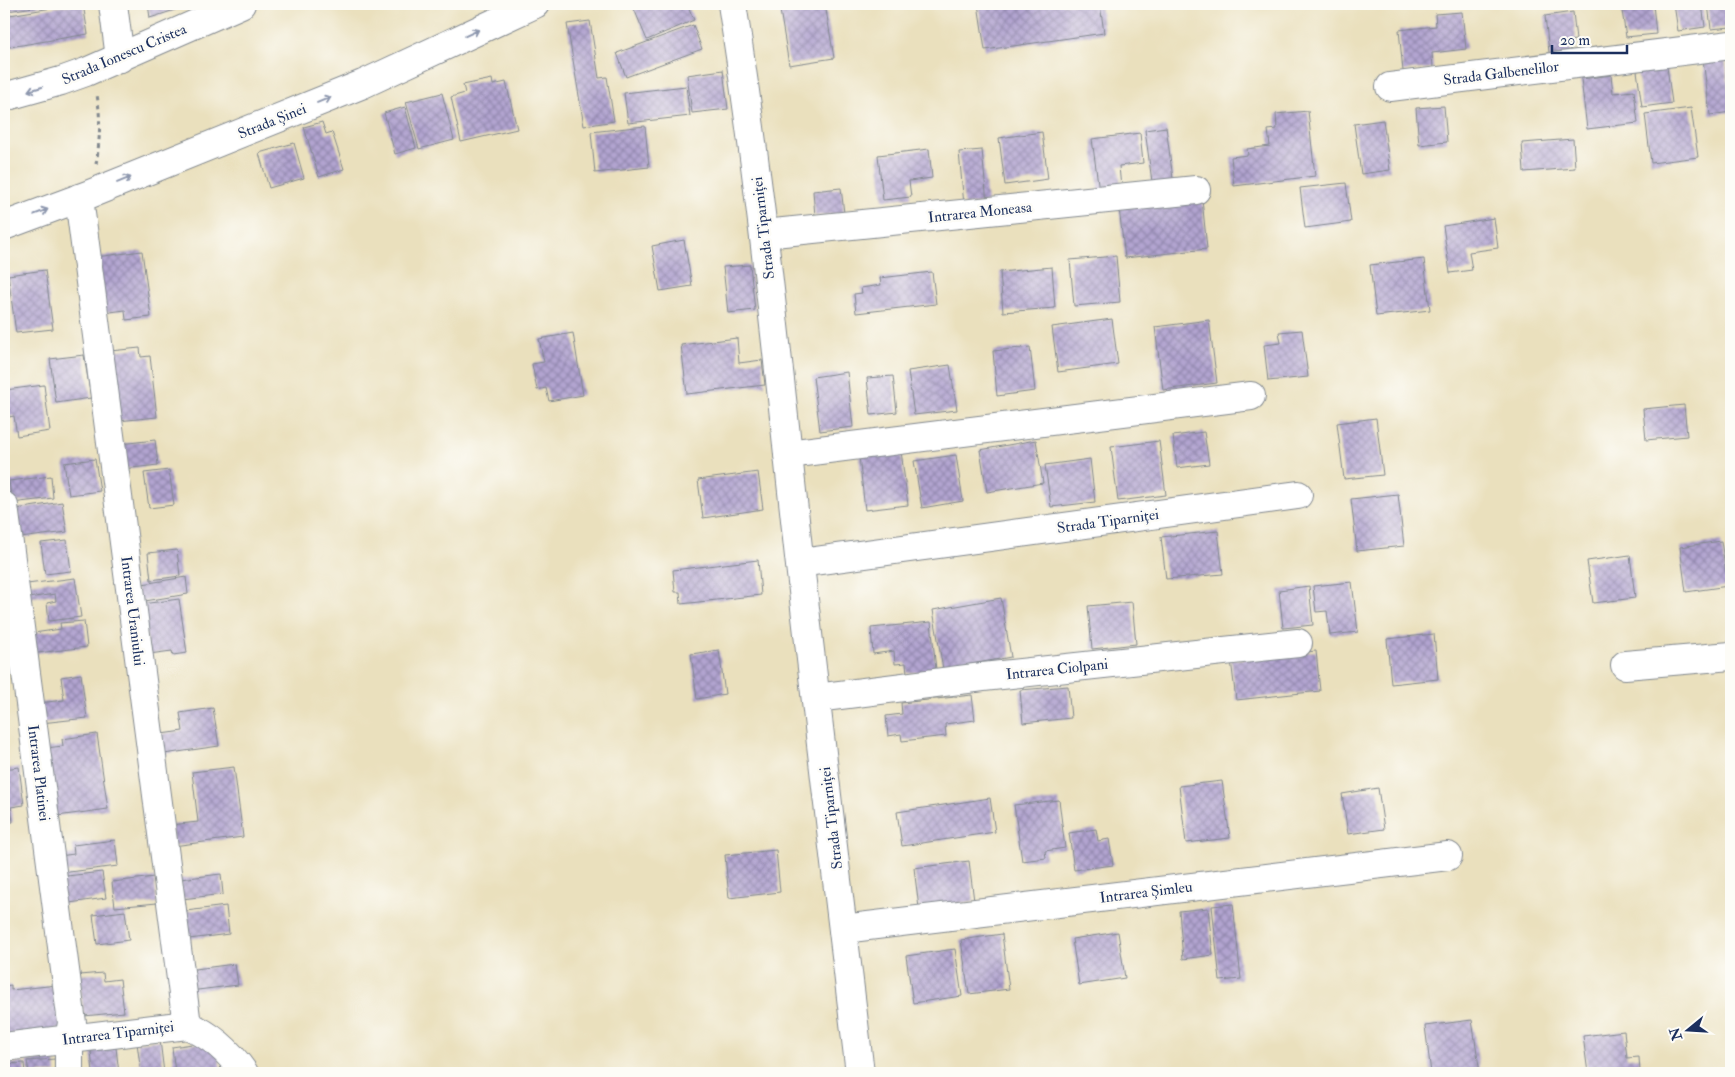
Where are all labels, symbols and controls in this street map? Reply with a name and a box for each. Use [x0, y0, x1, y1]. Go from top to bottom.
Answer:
street label: Strada Ionescu Cristea [59, 19, 190, 89]
scale bar [1552, 22, 1628, 54]
one-way arrow [464, 28, 479, 37]
text: 20 m [1560, 31, 1590, 50]
street label: Strada Galbenelilor [1442, 57, 1560, 90]
one-way arrow [27, 85, 43, 95]
one-way arrow [316, 95, 331, 104]
street label: Strada Șinei [235, 99, 309, 144]
one-way arrow [116, 174, 131, 184]
street label: Strada Tiparniței [748, 176, 780, 280]
street label: Intrarea Moneasa [927, 198, 1034, 227]
one-way arrow [33, 207, 49, 216]
street label: Strada Tiparniței [1056, 505, 1160, 539]
street label: Intrarea Uraniului [116, 555, 149, 667]
street label: Intrarea Ciolpani [1005, 655, 1109, 685]
street label: Intrarea Platinei [23, 724, 54, 822]
street label: Strada Tiparniței [816, 766, 848, 870]
street label: Intrarea Șimleu [1099, 877, 1194, 908]
north arrow [1662, 1004, 1712, 1054]
street label: Intrarea Tiparniței [61, 1017, 175, 1051]
text: N [1666, 1025, 1686, 1043]

